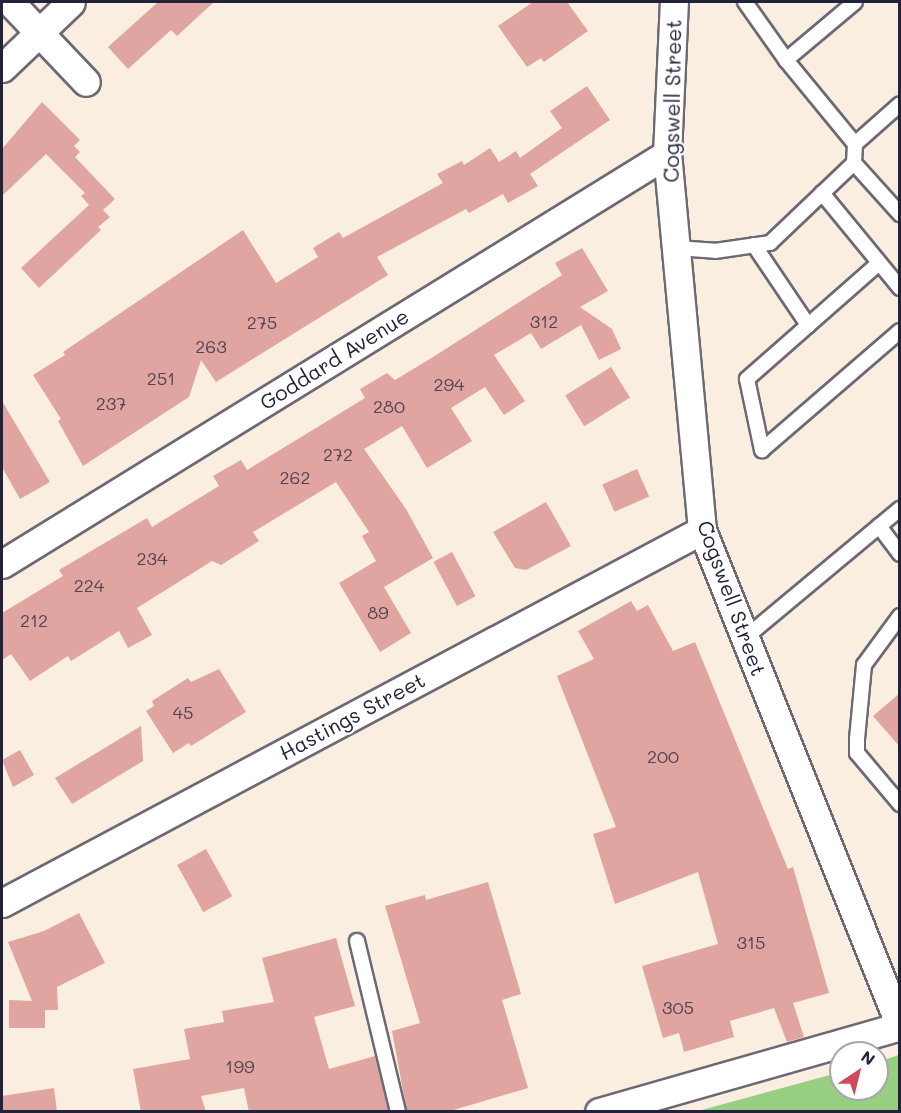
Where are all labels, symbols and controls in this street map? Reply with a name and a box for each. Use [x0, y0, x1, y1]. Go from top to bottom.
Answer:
street label: Cogswell Street [658, 19, 686, 183]
street label: Goddard Avenue [255, 303, 413, 415]
house number: 312 [530, 310, 558, 332]
house number: 275 [247, 311, 277, 333]
house number: 263 [195, 335, 227, 357]
house number: 251 [147, 367, 175, 389]
house number: 294 [433, 373, 465, 395]
house number: 237 [96, 392, 126, 414]
house number: 280 [373, 395, 405, 417]
house number: 272 [323, 443, 353, 465]
house number: 262 [280, 466, 310, 488]
street label: Cogswell Street [692, 517, 772, 679]
house number: 234 [136, 547, 168, 569]
house number: 224 [74, 574, 104, 596]
house number: 89 [367, 601, 389, 623]
house number: 212 [20, 609, 48, 631]
street label: Hastings Street [275, 667, 429, 765]
house number: 45 [172, 701, 194, 723]
house number: 200 [647, 745, 679, 767]
house number: 315 [736, 931, 766, 953]
house number: 305 [662, 996, 694, 1018]
north arrow [829, 1041, 889, 1101]
text: N [857, 1045, 879, 1070]
house number: 199 [225, 1055, 255, 1077]

